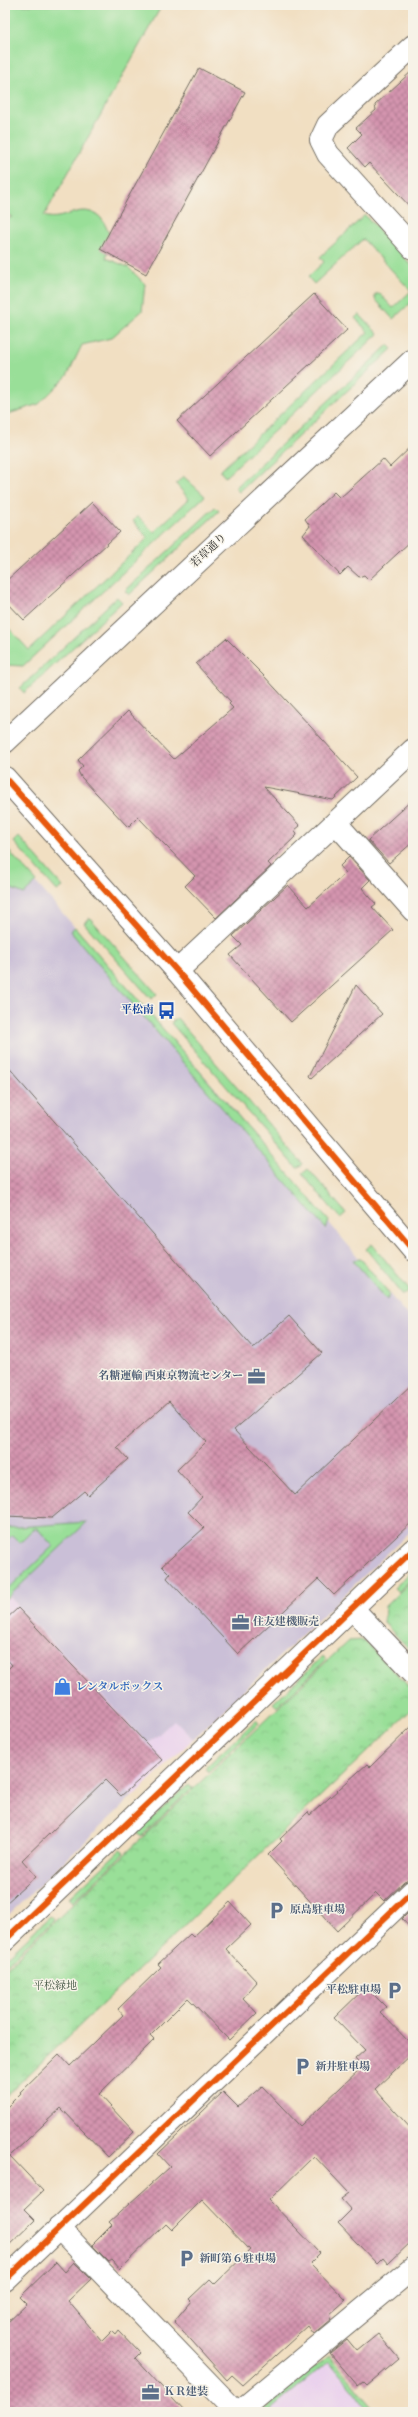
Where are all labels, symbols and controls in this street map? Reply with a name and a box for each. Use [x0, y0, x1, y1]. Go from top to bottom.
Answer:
street label: 若草通り [188, 531, 230, 571]
bus stop icon: 平松南 [157, 1000, 177, 1020]
place label: 平松南 [121, 1003, 154, 1018]
office icon: 名糖運輸 西東京物流センター [246, 1366, 266, 1386]
place label: 名糖運輸 西東京物流センター [98, 1369, 243, 1384]
office icon: 住友建機販売 [230, 1612, 250, 1632]
place label: 住友建機販売 [253, 1615, 319, 1630]
shop icon: レンタルボックス [53, 1677, 73, 1697]
place label: レンタルボックス [76, 1680, 163, 1695]
parking icon: 原島駐車場 [267, 1900, 287, 1920]
place label: 原島駐車場 [290, 1903, 345, 1918]
park label: 平松緑地 [33, 1979, 77, 1994]
parking icon: 平松駐車場 [384, 1980, 404, 2000]
place label: 平松駐車場 [326, 1983, 381, 1998]
parking icon: 新井駐車場 [292, 2057, 312, 2077]
place label: 新井駐車場 [315, 2060, 370, 2075]
parking icon: 新町第６駐車場 [176, 2249, 196, 2269]
place label: 新町第６駐車場 [199, 2252, 276, 2267]
office icon: ＫＲ建装 [141, 2382, 161, 2402]
place label: ＫＲ建装 [164, 2385, 208, 2400]

